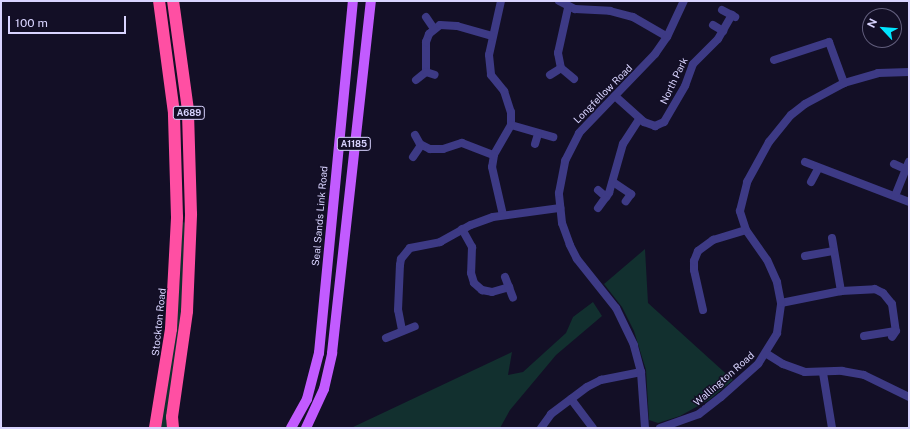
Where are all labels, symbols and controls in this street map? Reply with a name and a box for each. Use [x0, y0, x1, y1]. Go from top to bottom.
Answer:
scale bar [10, 8, 128, 34]
north arrow [862, 8, 902, 48]
text: 100 m [15, 16, 48, 30]
text: N [865, 17, 879, 30]
street label: North Park [658, 56, 690, 106]
street label: Longfellow Road [571, 62, 635, 126]
road number: A689 [172, 106, 206, 120]
road number: A1185 [336, 137, 372, 151]
street label: Seal Sands Link Road [310, 165, 330, 267]
street label: Stockton Road [149, 288, 169, 356]
street label: Wallington Road [691, 349, 757, 409]

